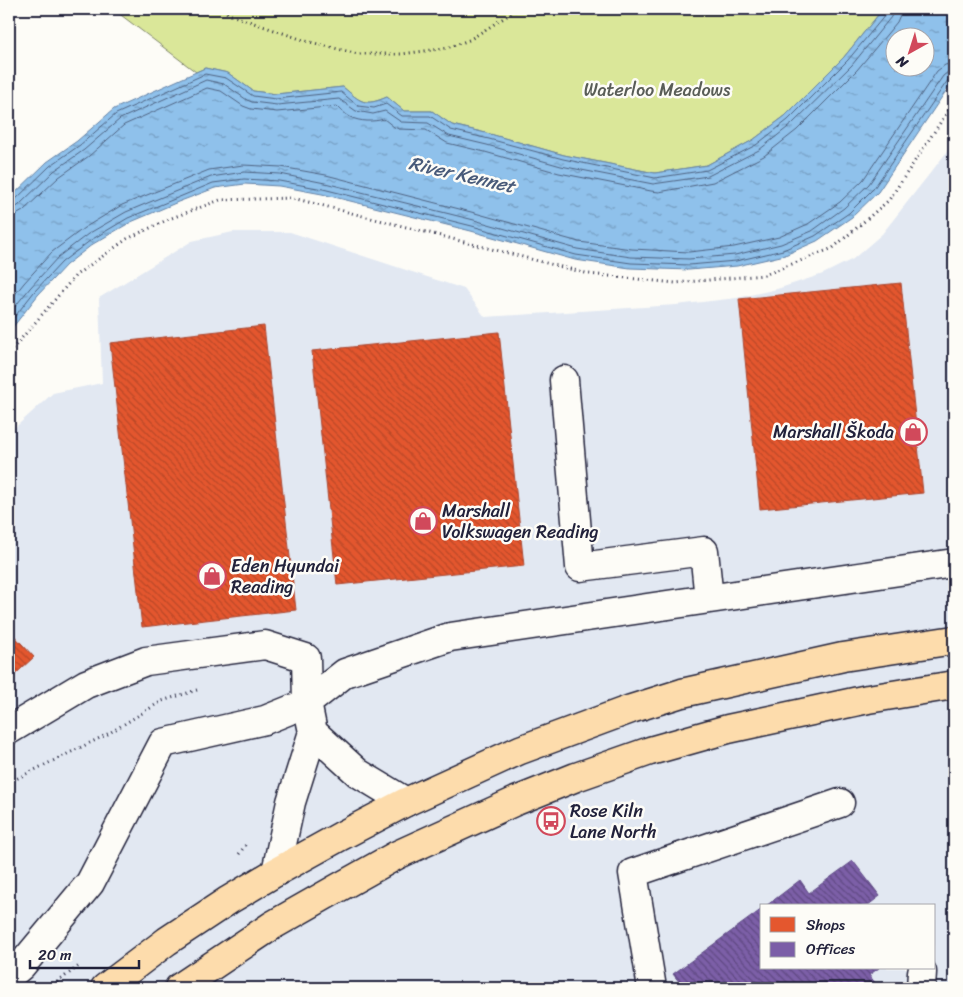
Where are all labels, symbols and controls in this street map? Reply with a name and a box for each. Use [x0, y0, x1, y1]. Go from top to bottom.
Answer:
north arrow [886, 28, 936, 78]
text: N [890, 49, 915, 75]
park label: Waterloo Meadows [584, 74, 731, 106]
water label: River Kennet [406, 146, 521, 203]
place label: Marshall Škoda [773, 416, 894, 448]
shop icon: Marshall Škoda [898, 417, 928, 447]
place label: Marshall Volkswagen Reading [442, 495, 599, 548]
shop icon: Marshall Volkswagen Reading [408, 506, 438, 536]
place label: Eden Hyundai Reading [231, 550, 340, 603]
shop icon: Eden Hyundai Reading [197, 561, 227, 591]
place label: Rose Kiln Lane North [570, 795, 657, 848]
bus stop icon: Rose Kiln Lane North [536, 806, 566, 836]
legend [760, 904, 936, 970]
text: Shops [806, 912, 846, 938]
text: Offices [806, 936, 855, 962]
scale bar [30, 937, 139, 969]
text: 20 m [38, 942, 72, 968]

